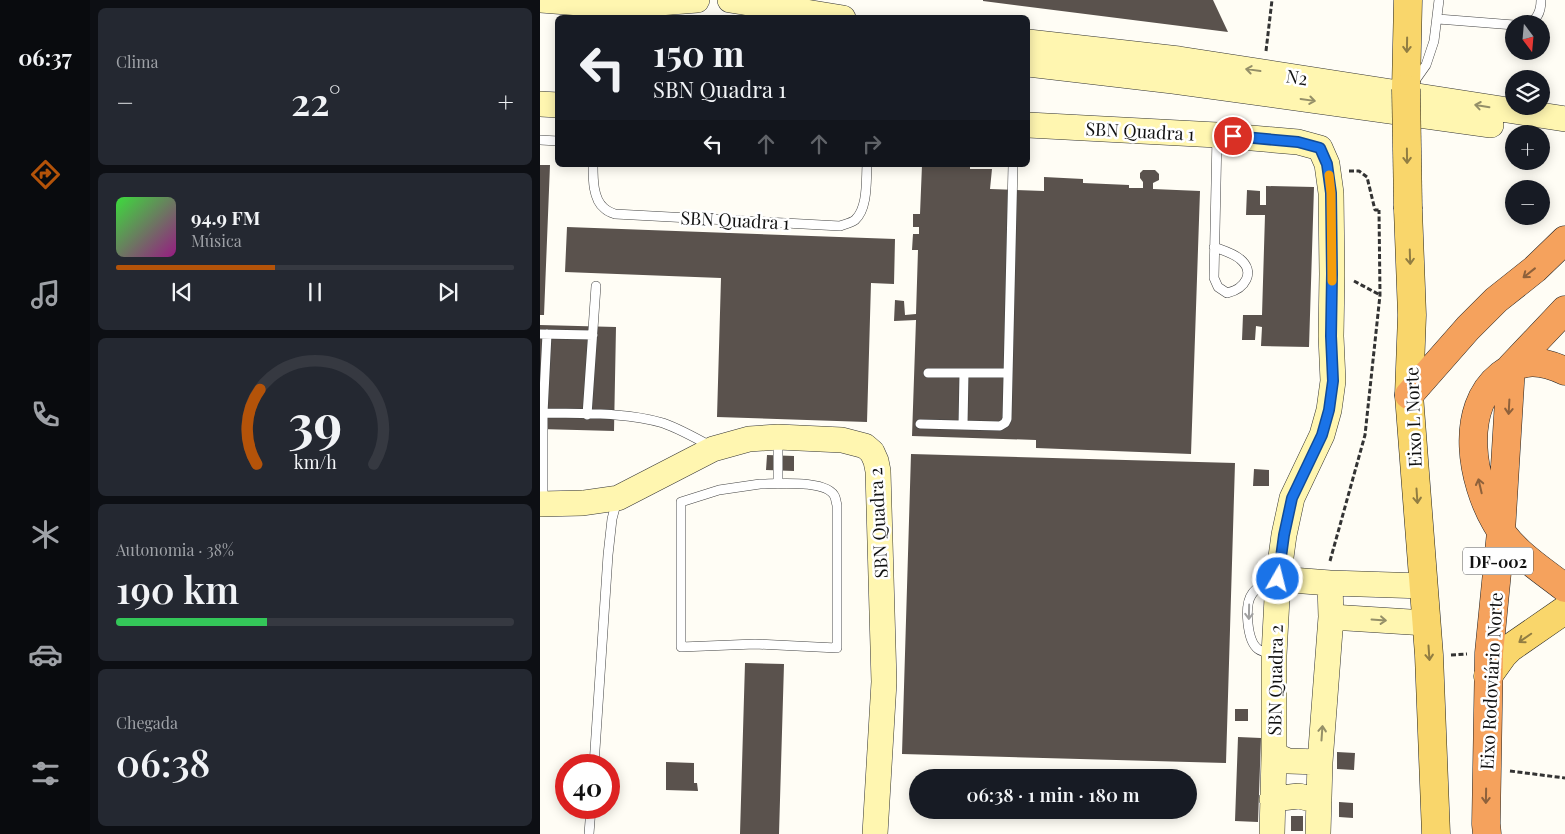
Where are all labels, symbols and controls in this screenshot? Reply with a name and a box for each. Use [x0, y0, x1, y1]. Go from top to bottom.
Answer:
north arrow [1505, 15, 1550, 60]
map controls [1505, 15, 1550, 225]
text: 150 m [653, 29, 744, 76]
icon: left [570, 35, 635, 100]
one-way arrow [1402, 36, 1412, 52]
text: 06:37 [18, 42, 72, 72]
text: Clima [116, 51, 158, 72]
street label: N2 [1285, 63, 1309, 91]
one-way arrow [1245, 65, 1261, 75]
button: layers [1505, 70, 1550, 115]
text: SBN Quadra 1 [653, 74, 786, 104]
text: 22° [291, 75, 341, 126]
text: − [116, 83, 134, 120]
text: + [498, 83, 514, 120]
one-way arrow [1300, 95, 1316, 105]
one-way arrow [1475, 101, 1491, 111]
pin [1212, 115, 1254, 157]
street label: SBN Quadra 1 [1085, 116, 1195, 146]
icon: arrive [1219, 122, 1247, 150]
button: + [1505, 125, 1550, 170]
icon: left [699, 130, 727, 158]
icon: ahead [752, 130, 780, 158]
icon: ahead [805, 130, 833, 158]
icon: right [858, 130, 886, 158]
one-way arrow [1402, 147, 1412, 163]
icon: directions [28, 157, 63, 192]
button: − [1505, 180, 1550, 225]
text: 94.9 FM [191, 204, 260, 230]
street label: SBN Quadra 1 [680, 205, 790, 235]
text: Música [191, 230, 242, 251]
one-way arrow [1405, 249, 1414, 265]
one-way arrow [1523, 268, 1536, 279]
icon: music [28, 277, 63, 312]
icon: previous [168, 278, 196, 306]
icon: pause [301, 278, 329, 306]
icon: next [434, 278, 462, 306]
street label: Eixo L Norte [1399, 366, 1427, 468]
text: 39 [288, 387, 342, 456]
icon: phone [28, 397, 63, 432]
one-way arrow [1504, 399, 1513, 415]
text: km/h [294, 450, 337, 473]
street label: SBN Quadra 2 [863, 467, 893, 579]
one-way arrow [1475, 479, 1484, 495]
one-way arrow [1412, 488, 1421, 504]
icon: climate [28, 517, 63, 552]
text: Autonomia · 38% [116, 539, 234, 560]
road number: DF-002 [1463, 548, 1533, 574]
position arrow [1251, 552, 1303, 604]
text: 190 km [116, 563, 239, 614]
street label: Eixo Rodoviário Norte [1474, 592, 1508, 770]
one-way arrow [1244, 603, 1254, 619]
one-way arrow [1370, 616, 1386, 625]
street label: SBN Quadra 2 [1262, 624, 1288, 736]
one-way arrow [1518, 633, 1532, 643]
icon: car [28, 637, 63, 672]
one-way arrow [1424, 644, 1433, 660]
text: Chegada [116, 712, 178, 733]
one-way arrow [1317, 725, 1327, 741]
text: 06:38 [116, 736, 210, 787]
speed limit sign: 40 [555, 754, 620, 819]
icon: filters [28, 756, 63, 791]
text: 06:38 · 1 min · 180 m [966, 781, 1140, 807]
one-way arrow [1482, 788, 1491, 804]

